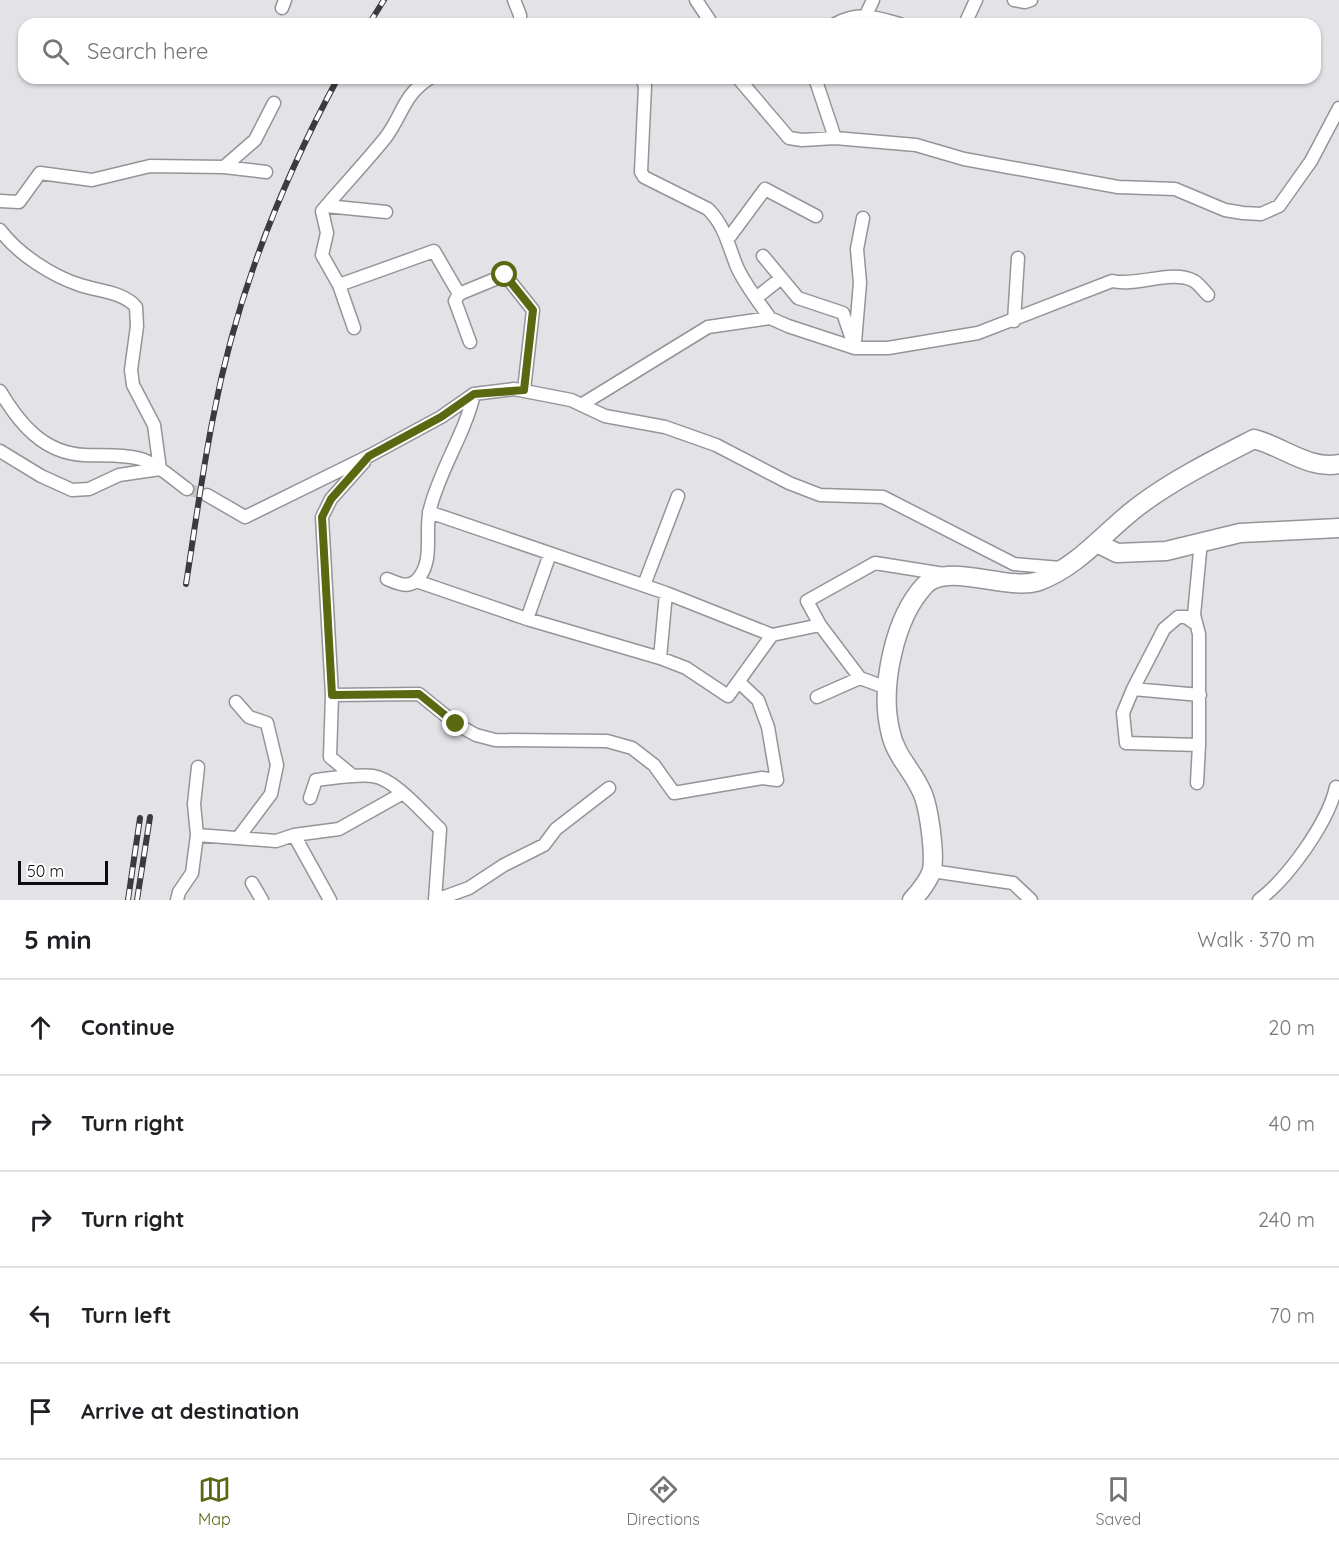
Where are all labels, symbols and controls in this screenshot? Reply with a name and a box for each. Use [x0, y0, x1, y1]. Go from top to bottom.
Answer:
search box [18, 18, 1321, 84]
icon: search [39, 35, 72, 68]
text: Search here [87, 37, 208, 65]
route start [491, 261, 517, 287]
route end [442, 710, 468, 736]
scale bar [18, 858, 108, 886]
text: 50 m [27, 861, 64, 881]
text: 5 min [24, 923, 92, 956]
text: Walk · 370 m [1197, 927, 1315, 952]
icon: ahead [24, 1011, 57, 1044]
text: Continue [81, 1013, 175, 1041]
text: 20 m [1268, 1015, 1315, 1040]
icon: right [24, 1107, 57, 1140]
text: Turn right [81, 1109, 185, 1137]
text: 40 m [1269, 1111, 1315, 1136]
icon: right [24, 1203, 57, 1236]
text: Turn right [81, 1205, 185, 1233]
text: 240 m [1258, 1207, 1315, 1232]
icon: left [24, 1299, 57, 1332]
text: Turn left [81, 1301, 171, 1329]
text: 70 m [1269, 1303, 1315, 1328]
icon: arrive [24, 1395, 57, 1428]
text: Arrive at destination [81, 1397, 299, 1425]
tab: Map [198, 1473, 231, 1529]
tab: Directions [627, 1473, 700, 1529]
tab: Saved [1096, 1473, 1141, 1529]

